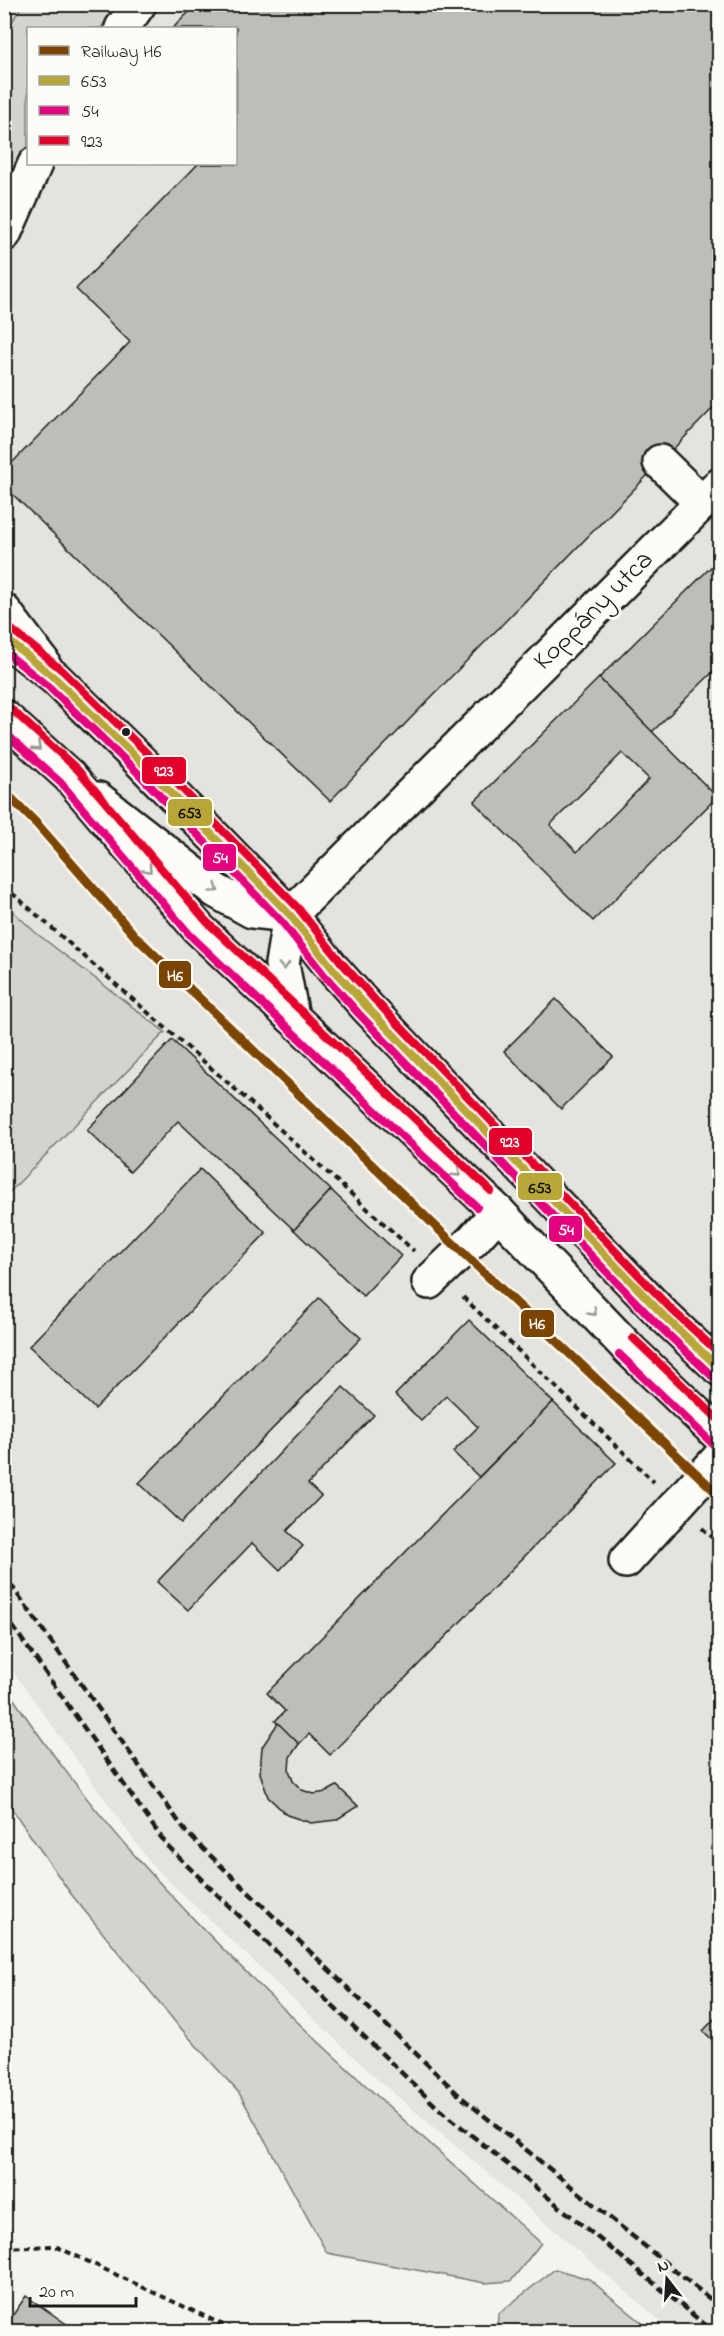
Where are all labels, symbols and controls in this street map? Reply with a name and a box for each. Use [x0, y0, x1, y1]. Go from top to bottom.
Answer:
legend [27, 27, 237, 165]
text: Railway H6 [81, 40, 161, 66]
text: 653 [81, 70, 107, 96]
text: 54 [81, 100, 99, 126]
text: 923 [81, 130, 103, 156]
street label: Koppány utca [525, 542, 663, 680]
unlabelled marker [120, 726, 132, 738]
one-way arrow [30, 740, 40, 751]
line badge: 923 [141, 756, 187, 785]
text: 923 [153, 760, 174, 784]
line badge: 653 [167, 798, 213, 827]
text: 653 [178, 802, 202, 826]
line badge: 54 [202, 843, 237, 872]
text: 54 [212, 847, 228, 871]
one-way arrow [141, 862, 152, 873]
one-way arrow [208, 882, 219, 893]
line badge: H6 [158, 960, 192, 989]
one-way arrow [278, 962, 290, 971]
text: H6 [167, 965, 184, 989]
line badge: 923 [488, 1127, 533, 1156]
text: 923 [499, 1131, 520, 1155]
one-way arrow [450, 1166, 460, 1177]
line badge: 653 [517, 1172, 563, 1201]
text: 653 [528, 1177, 552, 1201]
line badge: 54 [548, 1215, 583, 1243]
text: 54 [558, 1219, 574, 1243]
one-way arrow [586, 1304, 597, 1315]
line badge: H6 [520, 1309, 555, 1338]
text: H6 [529, 1313, 546, 1337]
north arrow [637, 2249, 697, 2309]
text: N [655, 2253, 672, 2280]
scale bar [30, 2270, 136, 2308]
text: 20 m [39, 2280, 74, 2306]

